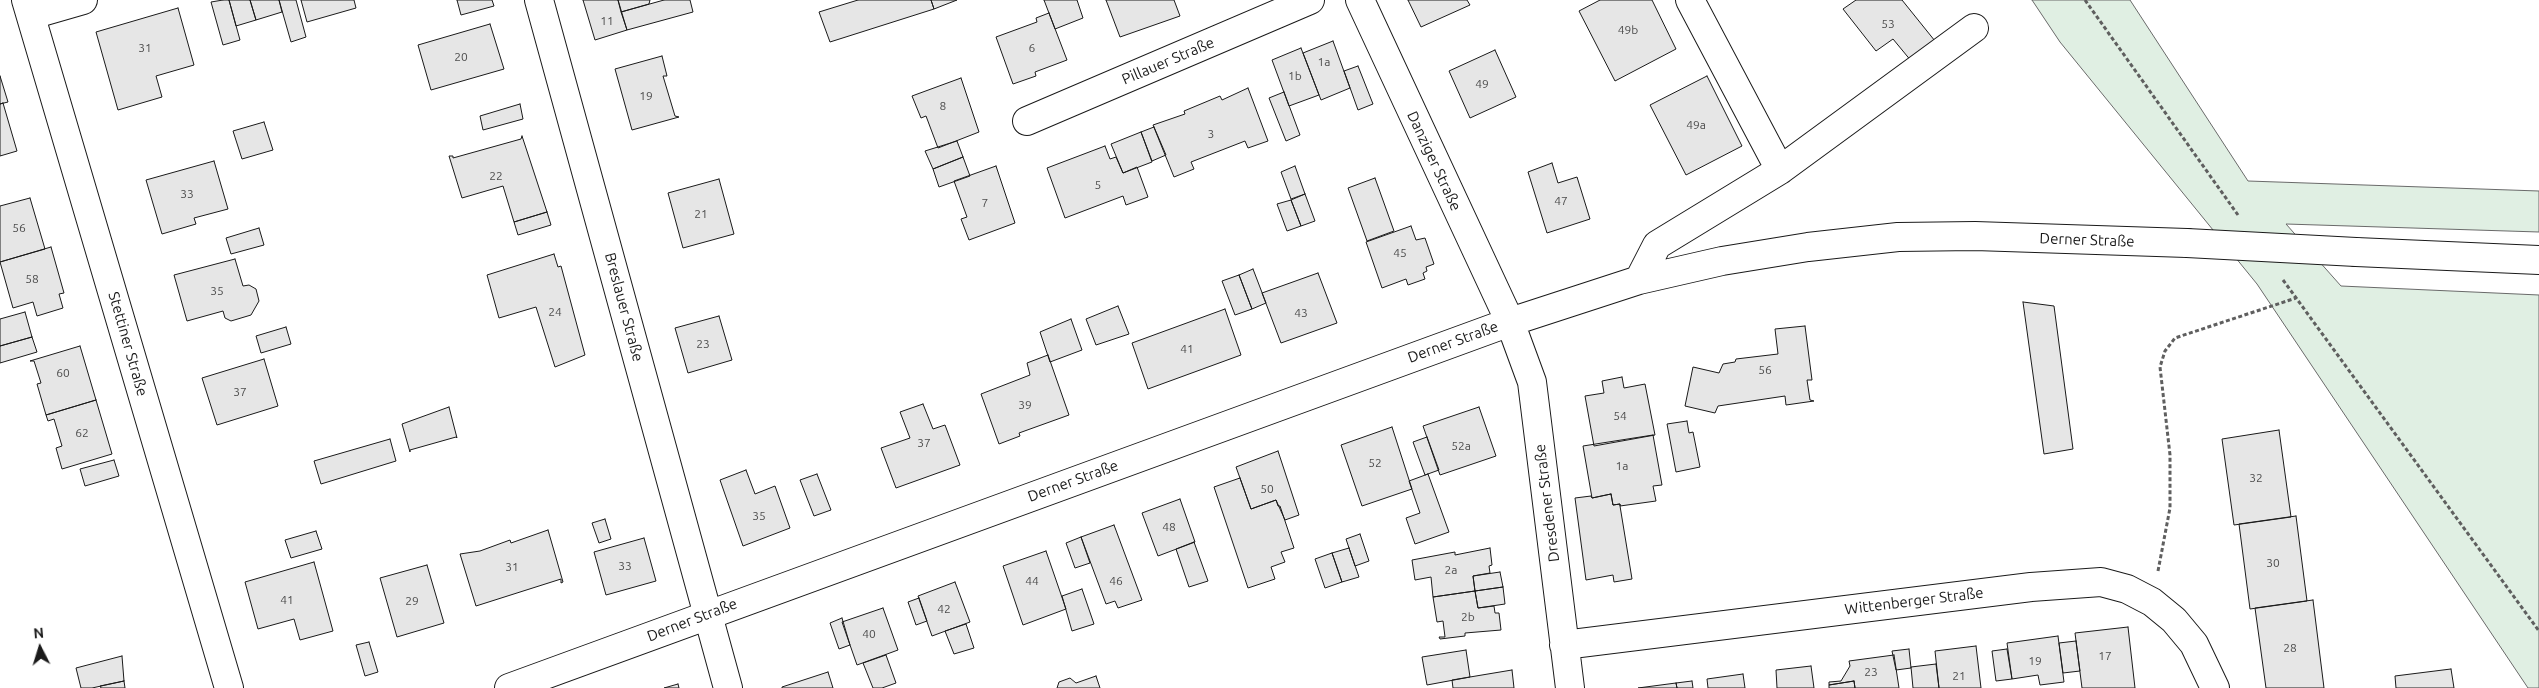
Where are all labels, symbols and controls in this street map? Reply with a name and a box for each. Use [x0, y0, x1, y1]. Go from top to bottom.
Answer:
house number: 11 [600, 14, 614, 28]
house number: 53 [1881, 17, 1895, 31]
house number: 49b [1618, 23, 1638, 37]
street label: Pillauer Straße [1119, 33, 1217, 89]
house number: 31 [138, 41, 152, 55]
house number: 6 [1029, 41, 1035, 55]
house number: 20 [454, 50, 468, 64]
house number: 1a [1318, 55, 1330, 69]
house number: 1b [1288, 69, 1302, 83]
house number: 49 [1475, 77, 1489, 91]
house number: 19 [639, 89, 653, 103]
house number: 8 [940, 99, 946, 113]
street label: Danziger Straße [1403, 108, 1465, 214]
house number: 49a [1686, 118, 1706, 132]
house number: 3 [1208, 127, 1214, 141]
house number: 22 [489, 169, 503, 183]
house number: 5 [1095, 178, 1101, 192]
house number: 33 [180, 187, 194, 201]
house number: 47 [1554, 194, 1568, 208]
house number: 7 [982, 196, 988, 210]
house number: 21 [694, 207, 708, 221]
house number: 56 [12, 221, 26, 235]
street label: Derner Straße [2039, 229, 2135, 251]
house number: 45 [1393, 246, 1407, 260]
street label: Breslauer Straße [601, 251, 647, 363]
house number: 58 [25, 272, 39, 286]
house number: 35 [210, 284, 224, 298]
street label: Stettiner Straße [104, 290, 152, 398]
house number: 24 [548, 305, 562, 319]
house number: 43 [1294, 306, 1308, 320]
street label: Derner Straße [1405, 317, 1501, 367]
house number: 23 [696, 337, 710, 351]
house number: 41 [1180, 342, 1194, 356]
house number: 56 [1758, 363, 1772, 377]
house number: 60 [56, 366, 70, 380]
house number: 37 [233, 385, 247, 399]
house number: 39 [1018, 398, 1032, 412]
house number: 54 [1613, 409, 1627, 423]
house number: 62 [75, 426, 89, 440]
house number: 37 [917, 436, 931, 450]
house number: 52a [1451, 439, 1471, 453]
street label: Dresdener Straße [1531, 443, 1563, 563]
street label: Derner Straße [1025, 456, 1121, 506]
house number: 52 [1368, 456, 1382, 470]
house number: 1a [1616, 459, 1628, 473]
house number: 32 [2249, 471, 2263, 485]
house number: 50 [1260, 482, 1274, 496]
house number: 35 [752, 509, 766, 523]
house number: 48 [1162, 520, 1176, 534]
house number: 30 [2266, 556, 2280, 570]
house number: 33 [618, 559, 632, 573]
house number: 31 [505, 560, 519, 574]
house number: 2a [1445, 563, 1457, 577]
house number: 44 [1025, 574, 1039, 588]
house number: 46 [1109, 574, 1123, 588]
street label: Wittenberger Straße [1844, 584, 1984, 618]
house number: 41 [280, 593, 294, 607]
house number: 29 [405, 594, 419, 608]
street label: Derner Straße [644, 595, 740, 645]
house number: 42 [937, 602, 951, 616]
house number: 2b [1461, 610, 1475, 624]
north arrow [15, 623, 65, 673]
text: N [33, 625, 45, 641]
house number: 40 [862, 627, 876, 641]
house number: 28 [2283, 641, 2297, 655]
house number: 17 [2098, 649, 2112, 663]
house number: 19 [2028, 654, 2042, 668]
house number: 23 [1864, 665, 1878, 679]
house number: 21 [1952, 669, 1966, 683]

